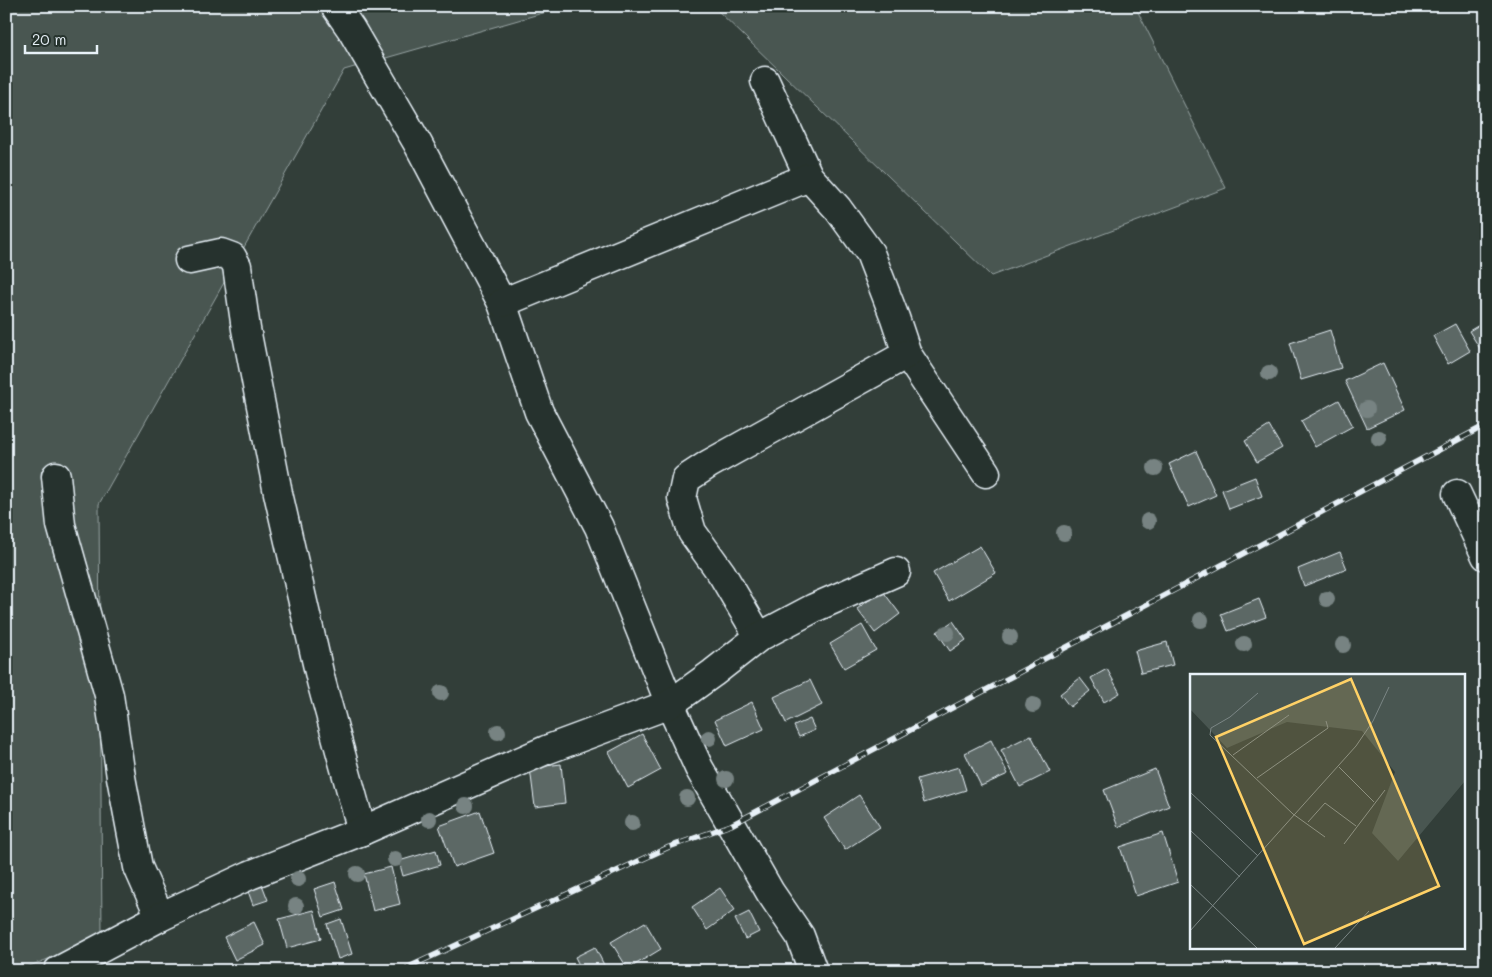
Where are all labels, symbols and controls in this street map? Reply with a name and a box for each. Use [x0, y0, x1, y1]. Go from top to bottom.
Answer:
scale bar [25, 22, 98, 54]
text: 20 m [32, 29, 66, 49]
inset map [1190, 674, 1464, 950]

